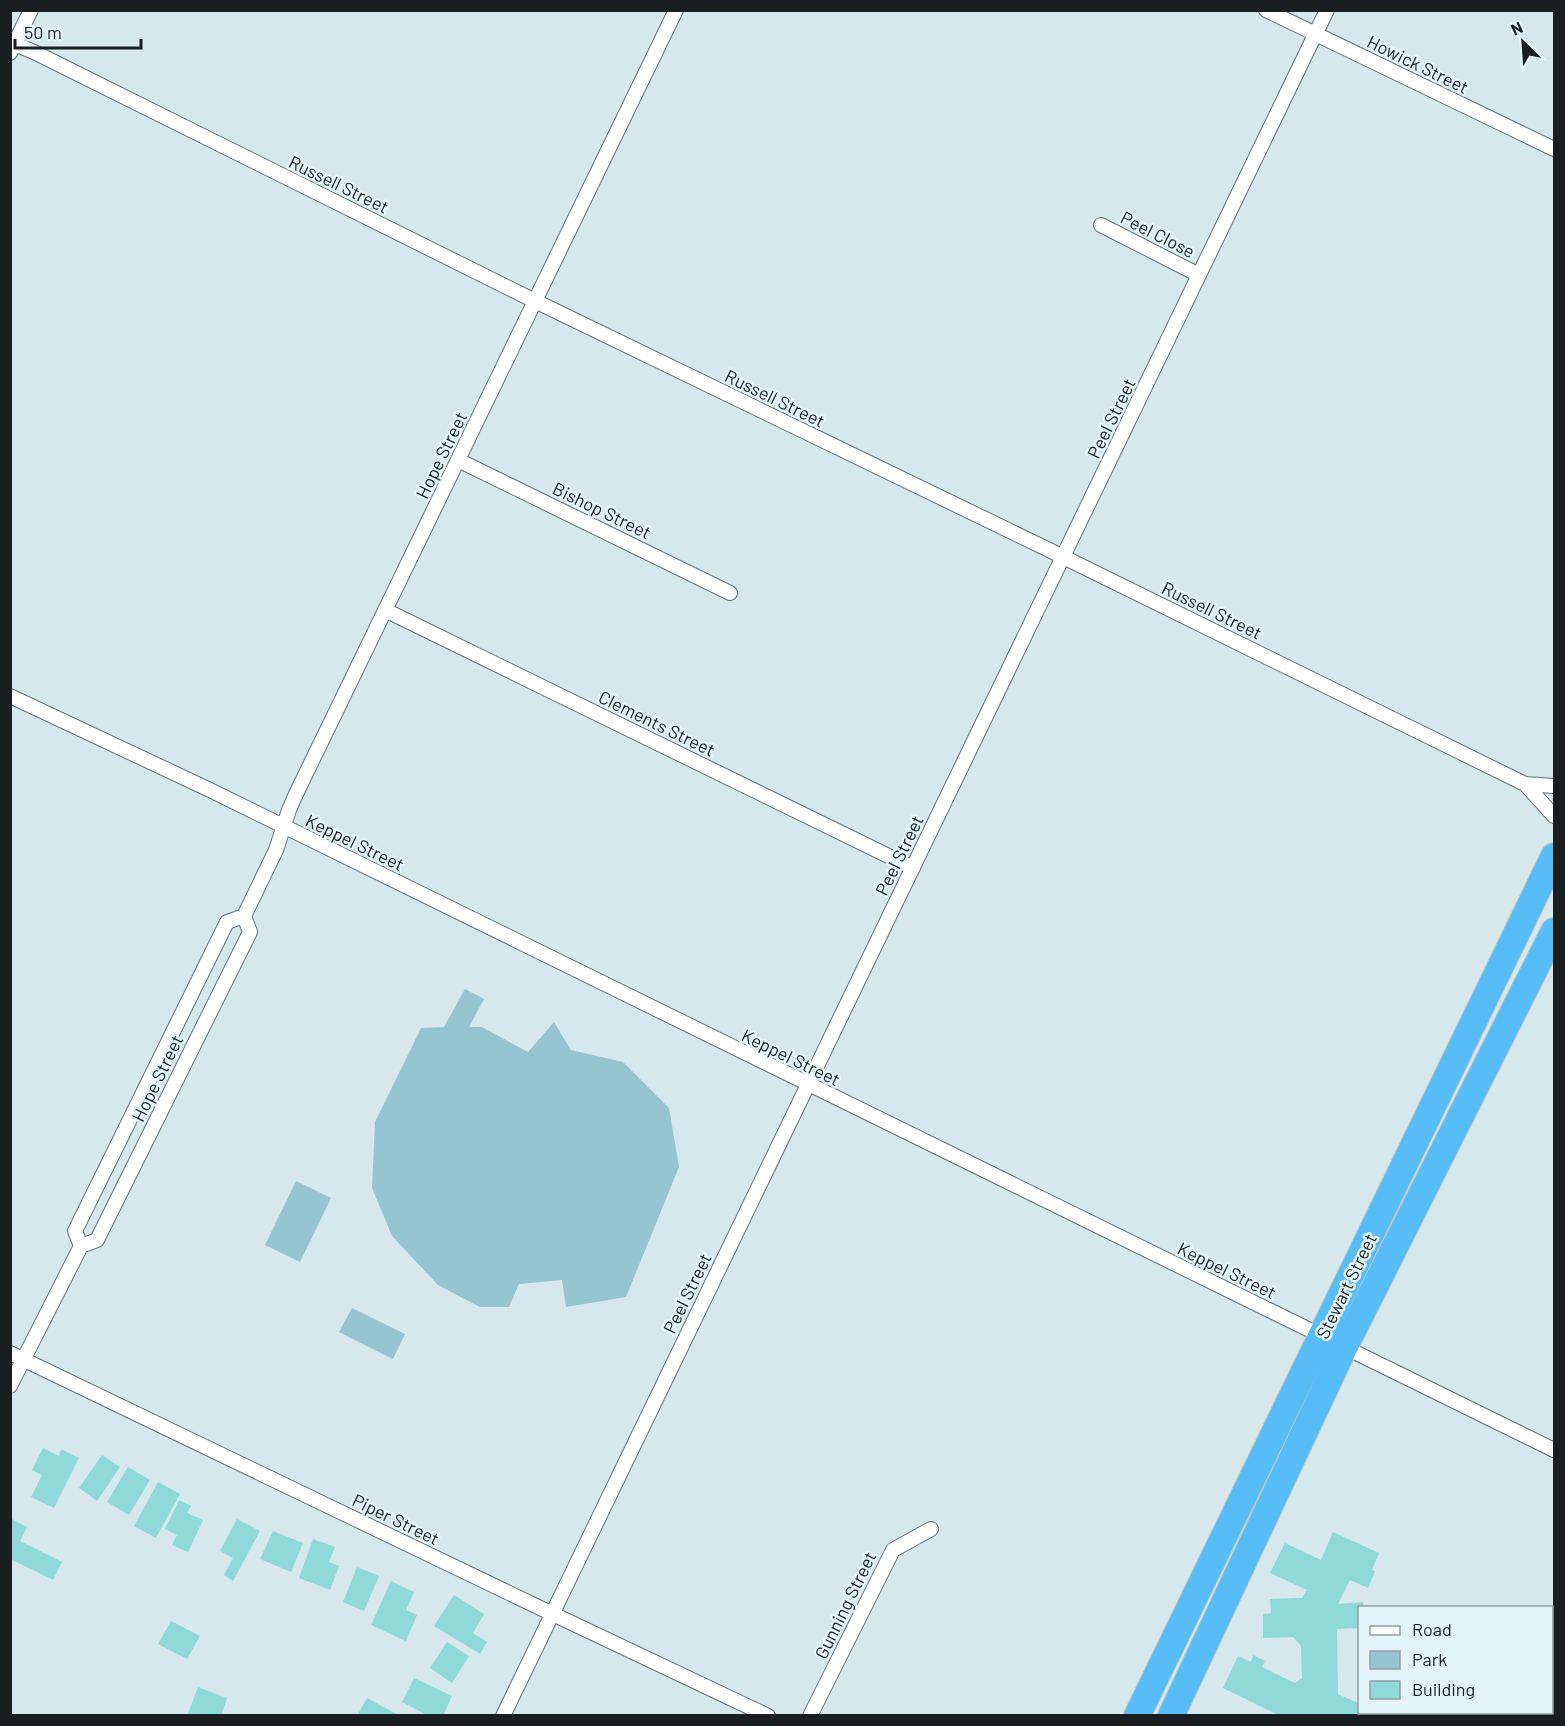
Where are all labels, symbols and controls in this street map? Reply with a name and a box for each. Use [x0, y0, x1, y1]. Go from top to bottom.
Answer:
scale bar [15, 12, 141, 50]
north arrow [1493, 12, 1553, 72]
text: N [1508, 17, 1525, 39]
text: 50 m [24, 21, 62, 43]
street label: Howick Street [1364, 30, 1472, 98]
street label: Russell Street [285, 150, 393, 218]
street label: Peel Close [1117, 206, 1199, 262]
street label: Russell Street [721, 364, 829, 432]
street label: Peel Street [1082, 374, 1140, 462]
street label: Hope Street [411, 408, 471, 502]
street label: Bishop Street [549, 477, 655, 543]
street label: Russell Street [1158, 576, 1266, 644]
street label: Clements Street [595, 685, 719, 761]
street label: Keppel Street [302, 809, 408, 875]
street label: Peel Street [870, 811, 928, 899]
street label: Keppel Street [738, 1024, 844, 1090]
street label: Hope Street [127, 1031, 187, 1125]
street label: Stewart Street [1311, 1230, 1381, 1342]
street label: Keppel Street [1174, 1237, 1280, 1303]
street label: Peel Street [658, 1249, 716, 1337]
street label: Piper Street [349, 1489, 443, 1549]
street label: Gunning Street [810, 1548, 880, 1662]
legend [1358, 1606, 1553, 1714]
text: Road [1412, 1618, 1452, 1640]
text: Park [1412, 1648, 1447, 1670]
text: Building [1412, 1678, 1475, 1700]

